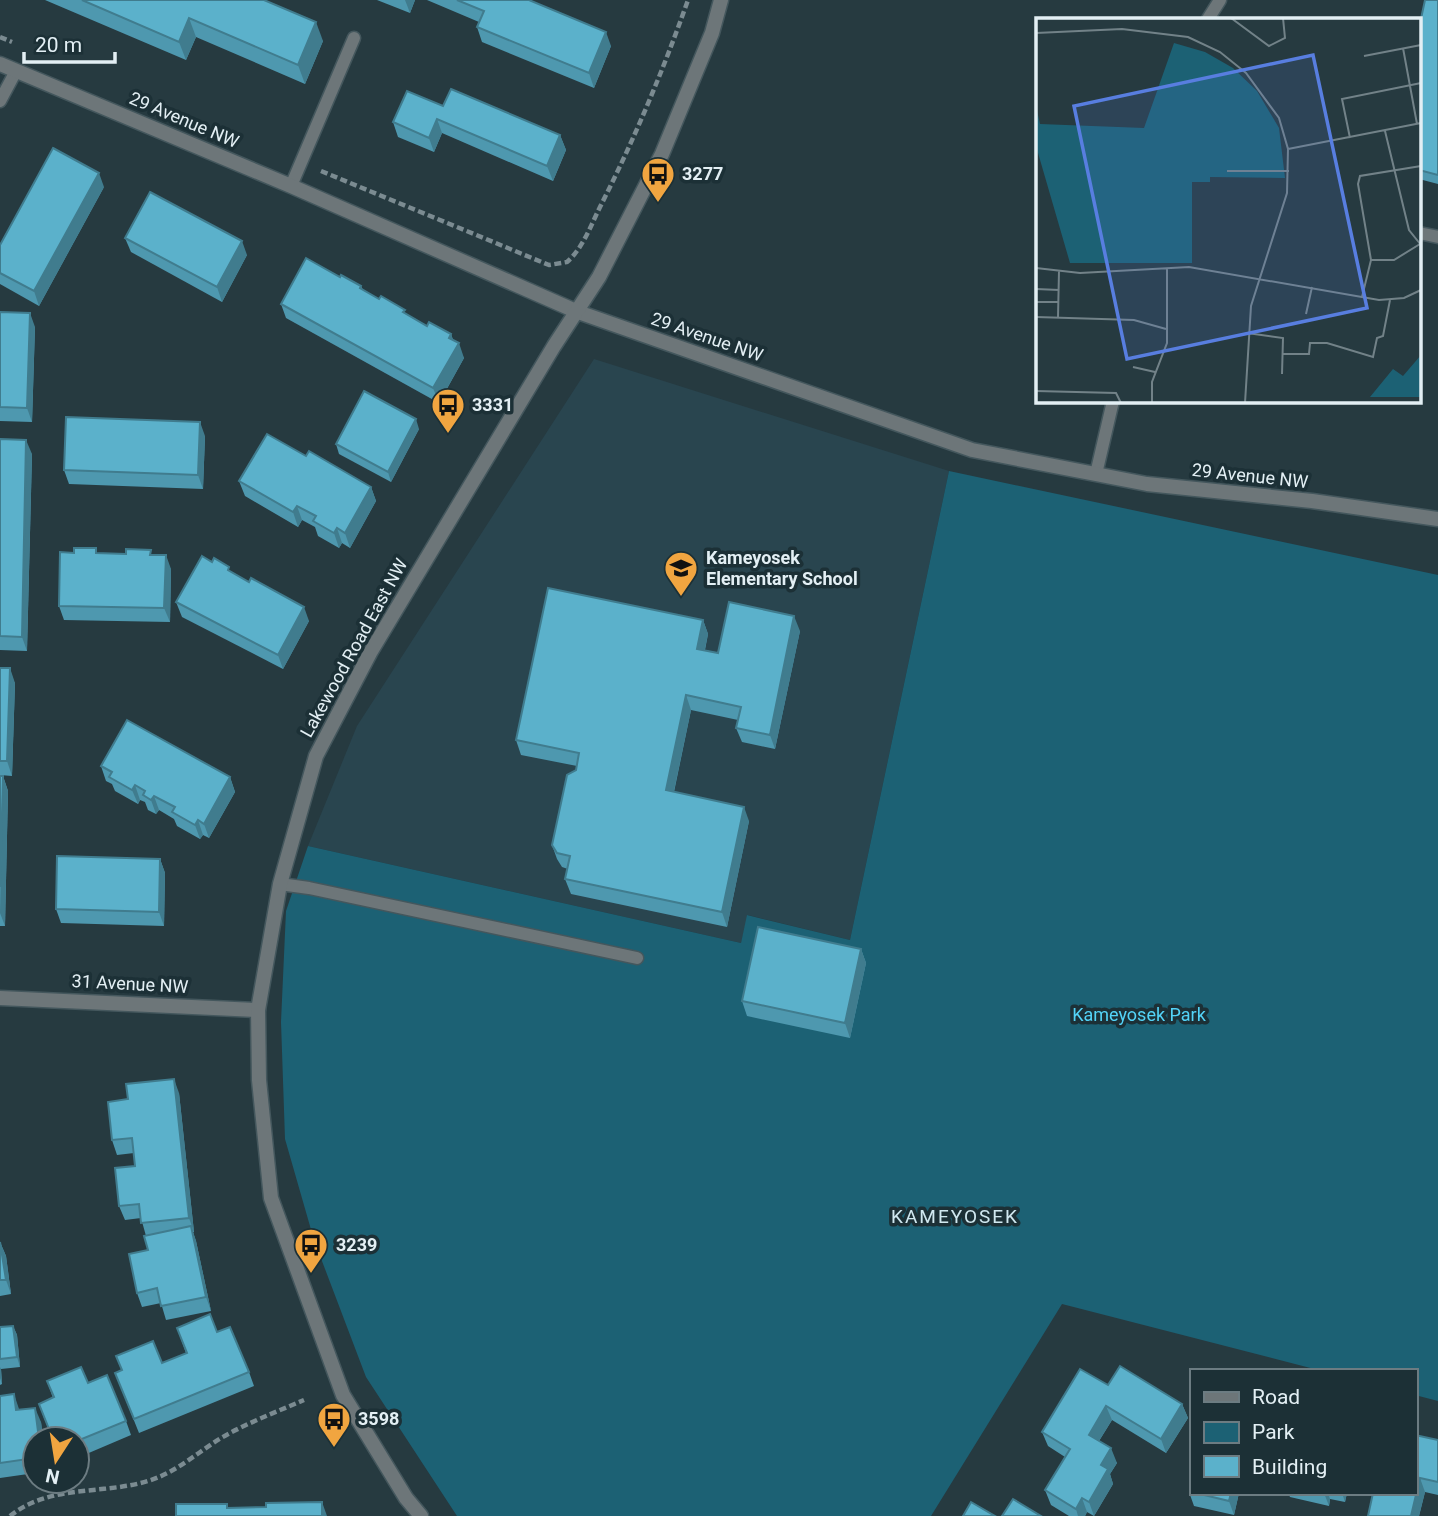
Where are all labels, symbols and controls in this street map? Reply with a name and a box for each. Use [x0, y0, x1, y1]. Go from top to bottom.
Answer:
inset map [1036, 18, 1420, 402]
scale bar [24, 21, 116, 65]
text: 20 m [35, 33, 82, 57]
street label: 29 Avenue NW [126, 87, 242, 152]
bus stop icon: 3277 [639, 155, 677, 204]
place label: 3277 [682, 163, 723, 184]
street label: 29 Avenue NW [649, 308, 766, 365]
bus stop icon: 3331 [429, 386, 467, 435]
place label: 3331 [472, 394, 513, 415]
street label: 29 Avenue NW [1191, 459, 1309, 492]
place label: Kameyosek Elementary School [706, 547, 858, 589]
school or university icon: Kameyosek Elementary School [662, 549, 700, 598]
street label: Lakewood Road East NW [296, 555, 411, 741]
street label: 31 Avenue NW [71, 970, 189, 997]
park label: Kameyosek Park [1072, 1004, 1207, 1025]
district label: KAMEYOSEK [891, 1205, 1019, 1228]
bus stop icon: 3239 [292, 1226, 330, 1275]
place label: 3239 [336, 1234, 377, 1255]
legend [1190, 1369, 1417, 1495]
text: Road [1252, 1385, 1300, 1409]
bus stop icon: 3598 [315, 1400, 353, 1449]
place label: 3598 [358, 1408, 399, 1429]
text: Park [1252, 1420, 1295, 1444]
north arrow [21, 1425, 91, 1495]
text: Building [1252, 1455, 1327, 1479]
text: N [44, 1463, 62, 1489]

